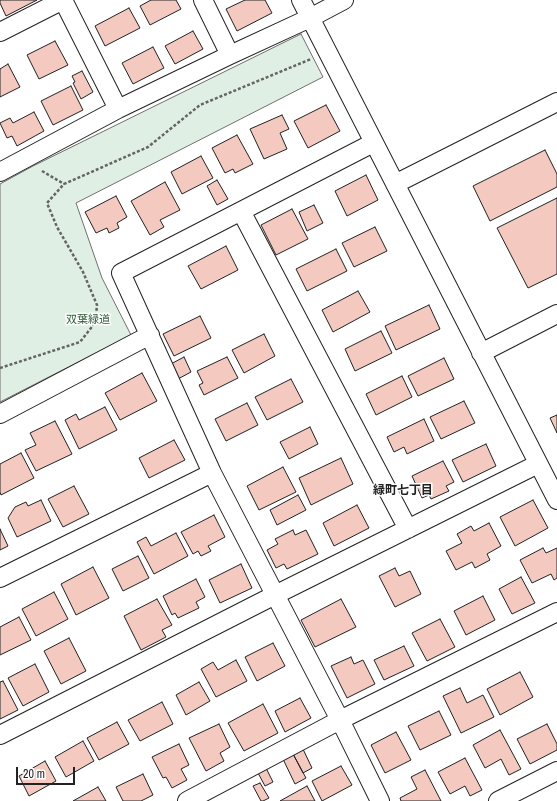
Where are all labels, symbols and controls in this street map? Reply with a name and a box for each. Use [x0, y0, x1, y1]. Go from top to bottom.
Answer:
park label: 双葉緑道 [66, 313, 110, 327]
district label: 緑町七丁目 [373, 484, 433, 498]
scale bar [18, 759, 77, 785]
text: 20 m [23, 766, 45, 782]

